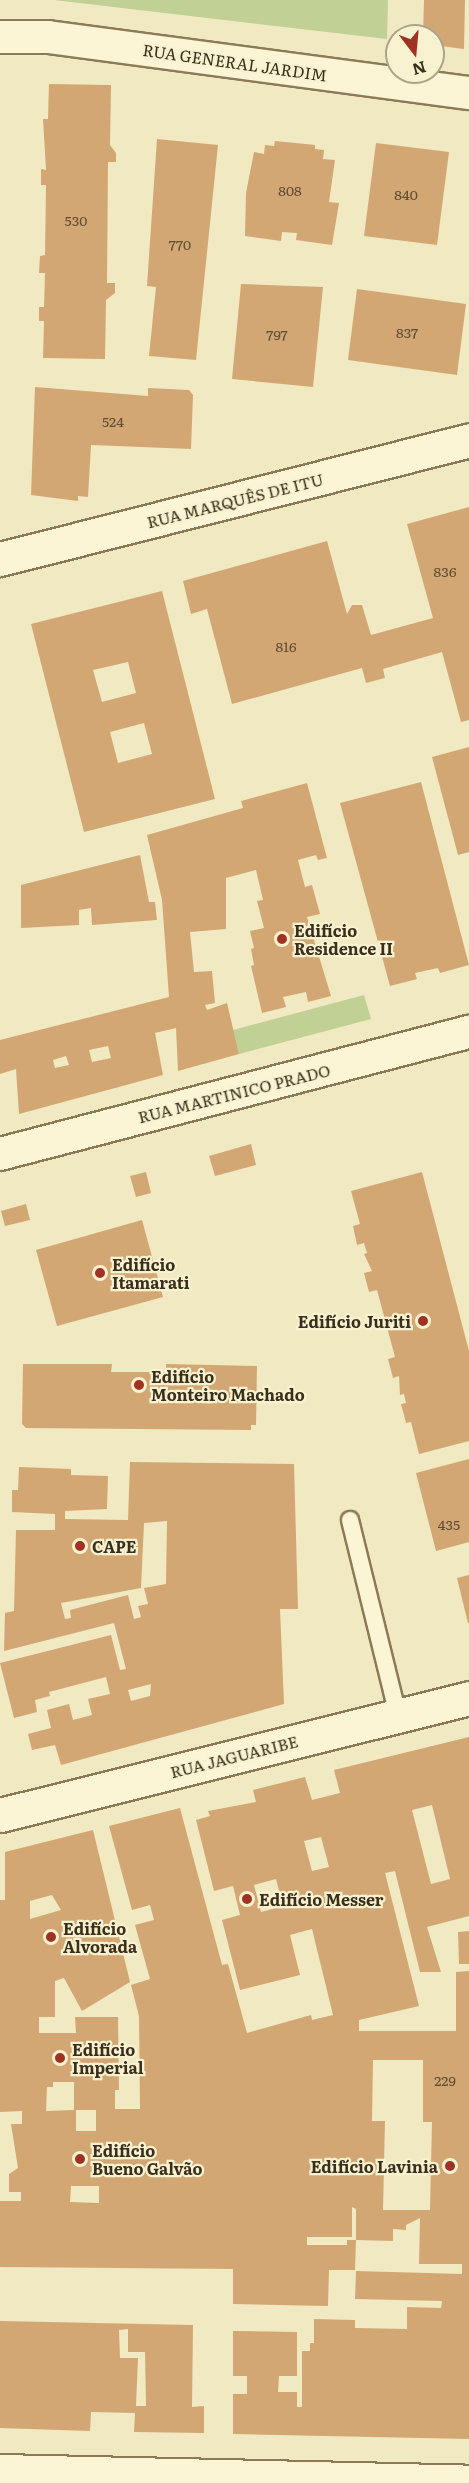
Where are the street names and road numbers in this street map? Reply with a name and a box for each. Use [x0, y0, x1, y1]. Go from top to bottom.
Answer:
street label: RUA GENERAL JARDIM [142, 40, 328, 84]
street label: RUA MARQUÊS DE ITU [145, 469, 325, 531]
street label: RUA MARTINICO PRADO [136, 1060, 332, 1126]
street label: RUA JAGUARIBE [168, 1731, 300, 1781]

